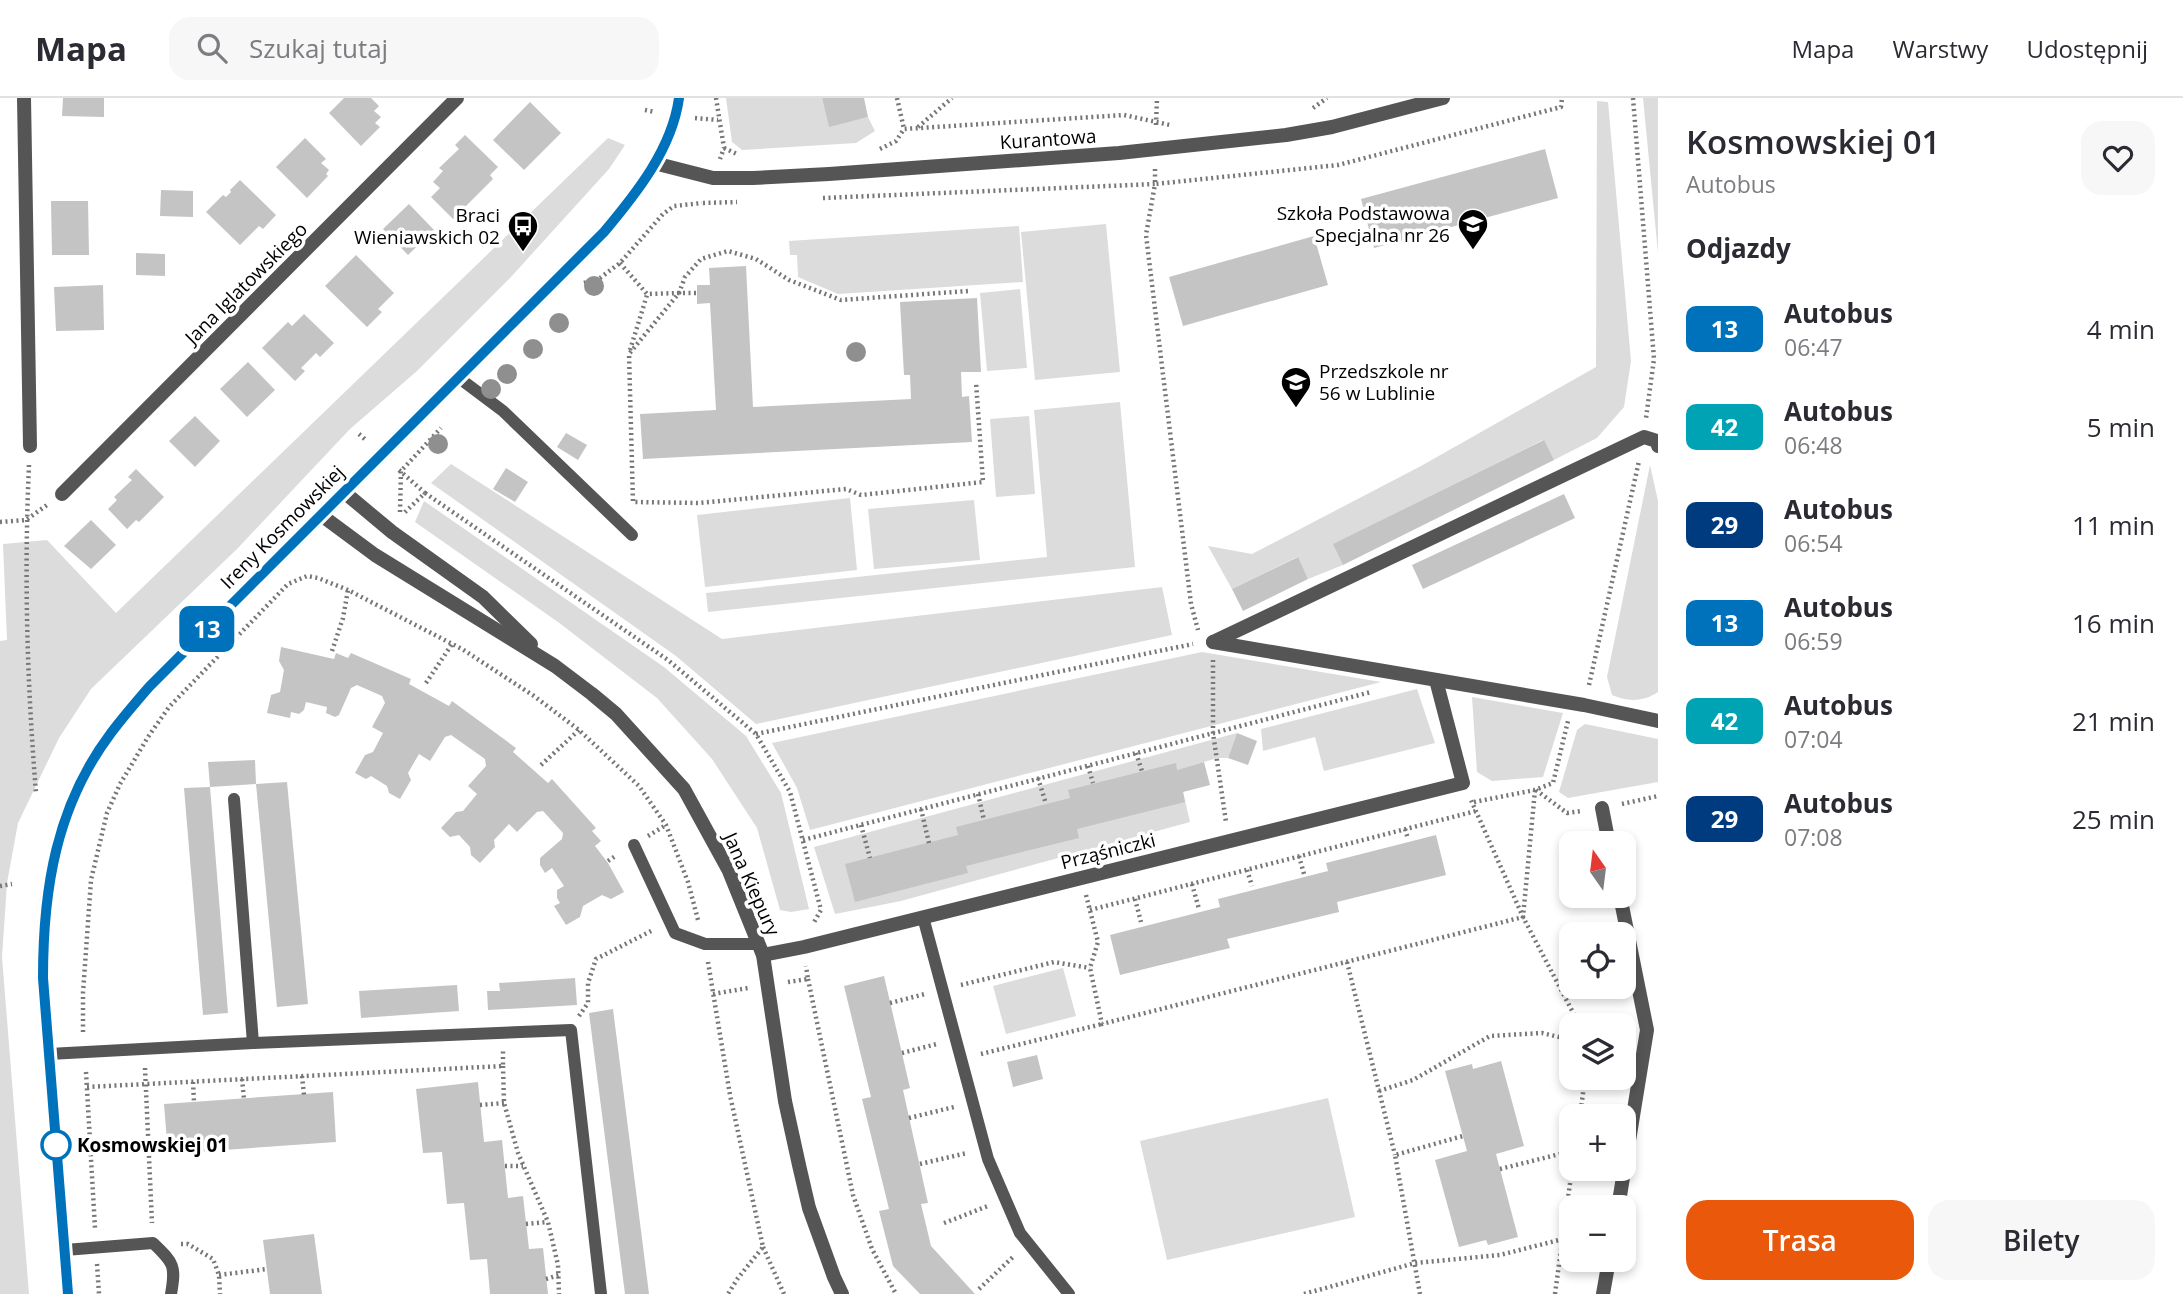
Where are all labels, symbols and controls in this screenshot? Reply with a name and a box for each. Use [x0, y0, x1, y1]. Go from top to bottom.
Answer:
search box [169, 17, 659, 80]
text: Mapa [35, 26, 127, 71]
icon: search [193, 29, 231, 67]
text: Szukaj tutaj [249, 30, 388, 66]
text: Mapa [1792, 32, 1854, 65]
text: Warstwy [1892, 32, 1988, 65]
text: Udostępnij [2026, 32, 2148, 65]
text: Kosmowskiej 01 [1686, 119, 1941, 164]
button: heart [2081, 121, 2155, 195]
street label: Kurantowa [999, 123, 1097, 155]
text: Autobus [1686, 168, 1776, 200]
place label: Szkoła Podstawowa Specjalna nr 26 [1277, 200, 1450, 248]
place label: Braci Wieniawskich 02 [354, 202, 500, 250]
school or university icon: Szkoła Podstawowa Specjalna nr 26 [1456, 207, 1490, 251]
bus stop icon: Braci Wieniawskich 02 [506, 209, 540, 253]
street label: Jana Iglatowskiego [178, 216, 313, 351]
text: Odjazdy [1686, 230, 1791, 266]
text: Autobus [1784, 295, 1893, 331]
text: 4 min [2087, 311, 2155, 347]
text: 13 [1711, 312, 1738, 345]
text: 06:47 [1784, 331, 1843, 363]
place label: Przedszkole nr 56 w Lublinie [1319, 358, 1449, 406]
school or university icon: Przedszkole nr 56 w Lublinie [1279, 365, 1313, 409]
text: Autobus [1784, 393, 1893, 429]
text: 5 min [2087, 409, 2155, 445]
text: 42 [1711, 410, 1738, 443]
text: 06:48 [1784, 429, 1843, 461]
street label: Ireny Kosmowskiej [214, 459, 350, 595]
text: Autobus [1784, 491, 1893, 527]
text: 11 min [2072, 507, 2155, 543]
text: 29 [1711, 508, 1738, 541]
text: 06:54 [1784, 527, 1843, 559]
text: Autobus [1784, 589, 1893, 625]
text: 16 min [2072, 605, 2155, 641]
line badge: 13 [176, 606, 238, 652]
text: 13 [1711, 606, 1738, 639]
text: 13 [193, 612, 221, 645]
text: 06:59 [1784, 625, 1843, 657]
text: Autobus [1784, 687, 1893, 723]
text: 21 min [2072, 703, 2155, 739]
text: 42 [1711, 704, 1738, 737]
text: 07:04 [1784, 723, 1843, 755]
text: Autobus [1784, 785, 1893, 821]
text: 25 min [2072, 801, 2155, 837]
text: 29 [1711, 802, 1738, 835]
text: 07:08 [1784, 821, 1843, 853]
street label: Jana Kiepury [717, 826, 787, 940]
street label: Prząśniczki [1058, 827, 1158, 875]
north arrow [1559, 831, 1636, 908]
map controls [1559, 831, 1636, 1272]
button: locate [1559, 922, 1636, 999]
button: layers [1559, 1013, 1636, 1090]
button: + [1559, 1104, 1636, 1181]
marker: Kosmowskiej 01 [41, 1130, 71, 1160]
place label: Kosmowskiej 01 [77, 1132, 228, 1158]
button: − [1559, 1195, 1636, 1272]
button: Trasa [1686, 1200, 1914, 1280]
button: Bilety [1928, 1200, 2155, 1280]

